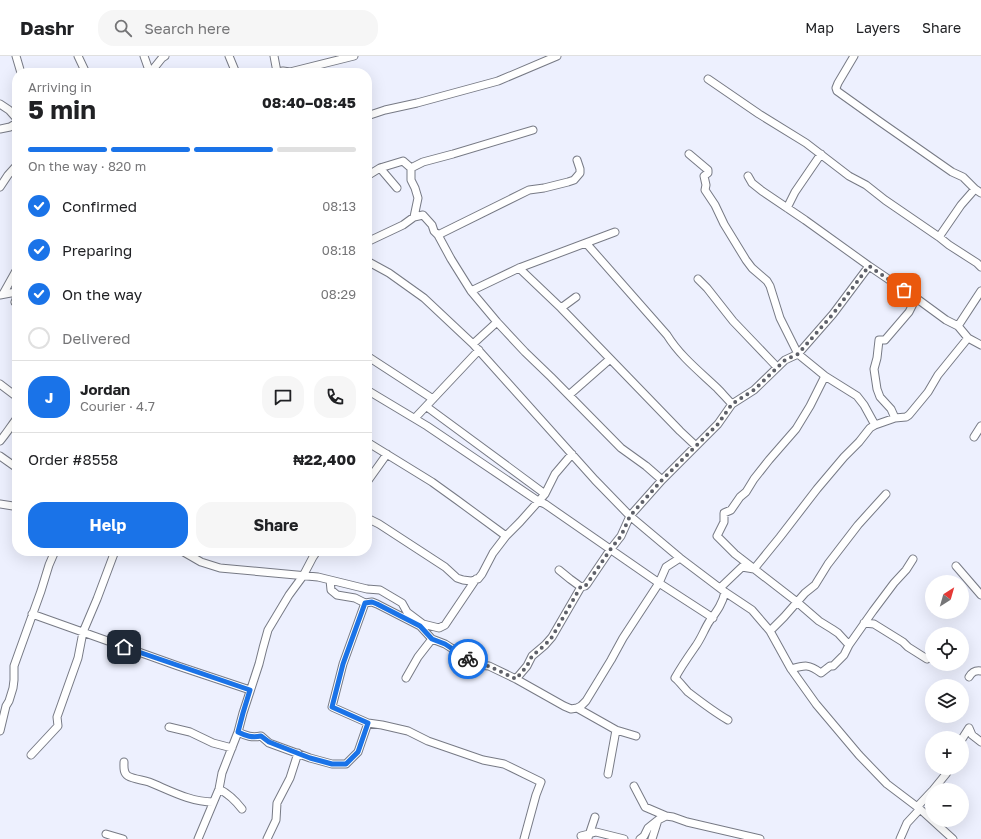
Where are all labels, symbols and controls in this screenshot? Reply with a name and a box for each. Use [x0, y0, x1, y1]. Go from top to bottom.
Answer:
search box [98, 10, 378, 46]
text: Dashr [20, 16, 74, 39]
icon: search [112, 17, 134, 39]
text: Search here [144, 19, 230, 37]
text: Map [805, 19, 834, 36]
text: Layers [856, 19, 900, 36]
text: Share [922, 19, 961, 36]
text: Arriving in [28, 79, 92, 95]
text: 08:40–08:45 [262, 93, 356, 111]
text: 5 min [28, 94, 96, 125]
text: On the way · 820 m [28, 158, 146, 174]
icon: check [28, 195, 50, 217]
text: Confirmed [62, 197, 137, 215]
text: 08:13 [322, 198, 356, 214]
icon: check [28, 239, 50, 261]
text: Preparing [62, 241, 132, 259]
text: 08:18 [322, 242, 356, 258]
pin [887, 273, 921, 307]
icon: bag [893, 279, 915, 301]
icon: check [28, 283, 50, 305]
text: On the way [62, 285, 142, 303]
text: 08:29 [321, 286, 356, 302]
text: Delivered [62, 329, 130, 347]
button: chat [262, 376, 304, 418]
button: phone [314, 376, 356, 418]
text: Jordan [80, 380, 130, 398]
text: J [45, 388, 53, 406]
text: Courier · 4.7 [80, 398, 155, 414]
text: Order #8558 [28, 450, 118, 468]
text: ₦22,400 [293, 450, 356, 468]
button: Help [28, 502, 188, 548]
button: Share [196, 502, 356, 548]
north arrow [925, 575, 969, 619]
map controls [925, 575, 969, 827]
button: locate [925, 627, 969, 671]
pin [107, 630, 141, 664]
icon: home [113, 636, 135, 658]
courier [448, 639, 488, 679]
icon: bike [457, 648, 479, 670]
button: layers [925, 679, 969, 723]
button: + [925, 731, 969, 775]
button: − [925, 783, 969, 827]

